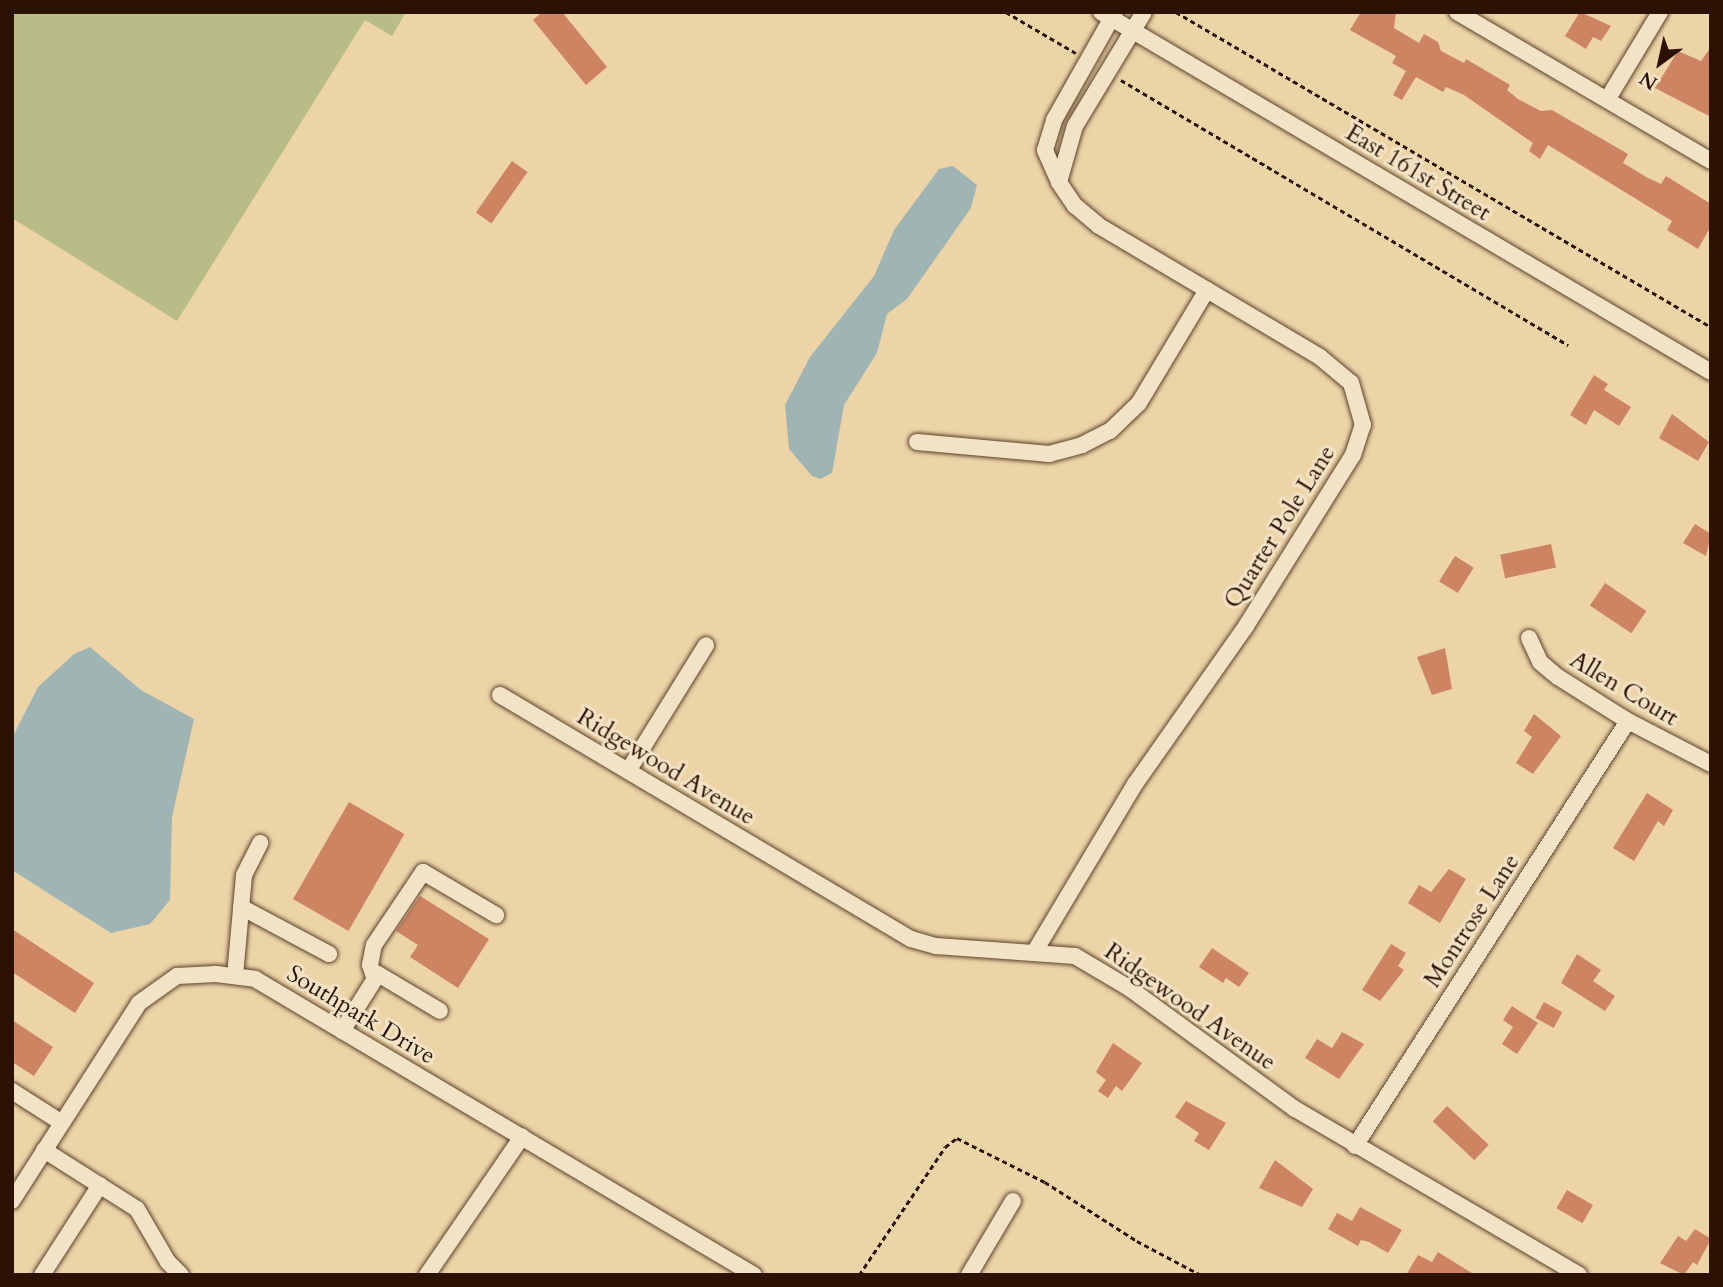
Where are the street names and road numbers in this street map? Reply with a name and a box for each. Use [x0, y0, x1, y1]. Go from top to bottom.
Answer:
street label: East 161st Street [1340, 118, 1496, 228]
street label: Quarter Pole Lane [1218, 440, 1342, 614]
street label: Allen Court [1565, 645, 1683, 733]
street label: Ridgewood Avenue [572, 702, 760, 832]
street label: Montrose Lane [1418, 849, 1526, 993]
street label: Ridgewood Avenue [1099, 937, 1281, 1077]
street label: Southpark Drive [282, 959, 440, 1071]

